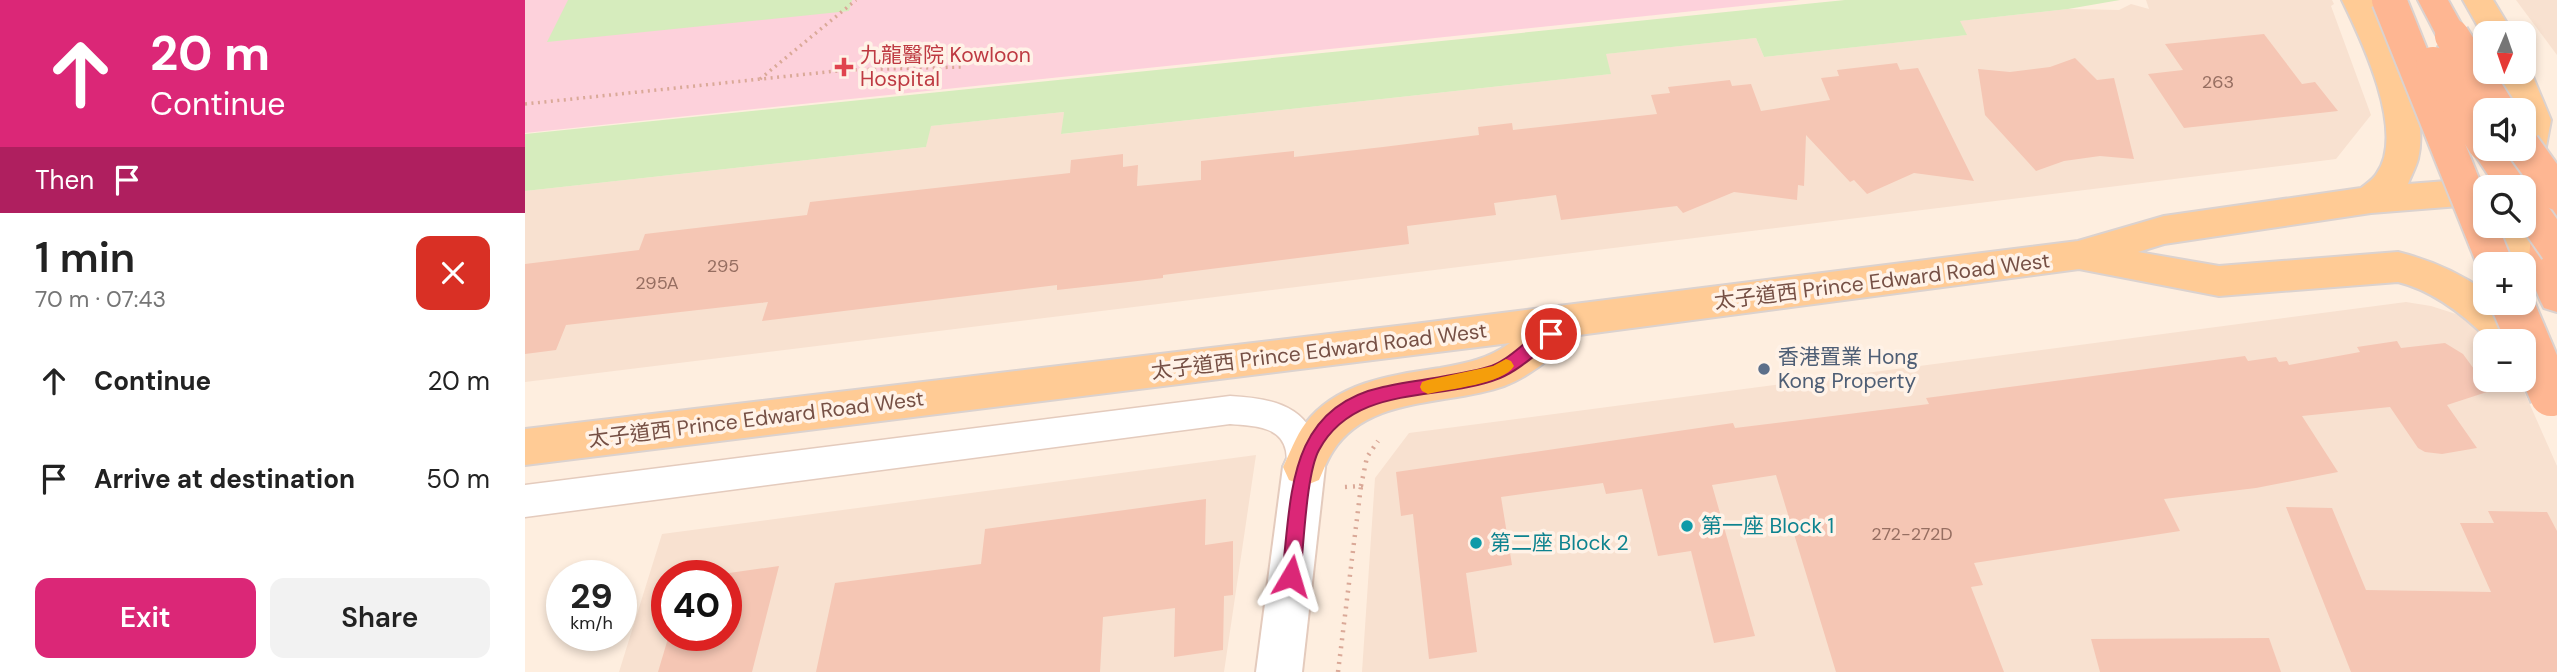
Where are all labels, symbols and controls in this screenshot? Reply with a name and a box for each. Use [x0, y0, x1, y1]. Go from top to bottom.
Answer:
text: 20 m [150, 21, 270, 85]
north arrow [2473, 21, 2536, 84]
map controls [2473, 21, 2536, 392]
icon: ahead [35, 28, 126, 119]
place label: 九龍醫院 Kowloon Hospital [860, 41, 1031, 93]
marker: 九龍醫院 Kowloon Hospital [834, 57, 854, 77]
house number: 263 [2202, 70, 2234, 94]
text: Continue [150, 83, 285, 125]
button: sound [2473, 98, 2536, 161]
icon: arrive [108, 161, 146, 199]
text: Then [35, 163, 94, 197]
button: search [2473, 175, 2536, 238]
text: 1 min [35, 230, 135, 285]
button: close [416, 236, 490, 310]
street label: 太子道西 Prince Edward Road West [1712, 246, 2052, 316]
button: + [2473, 252, 2536, 315]
house number: 295 [707, 254, 739, 278]
house number: 295A [635, 271, 679, 295]
text: 70 m · 07:43 [35, 284, 166, 314]
pin [1521, 304, 1581, 364]
icon: arrive [1532, 315, 1570, 353]
street label: 太子道西 Prince Edward Road West [1149, 316, 1489, 386]
button: − [2473, 329, 2536, 392]
place label: 香港置業 Hong Kong Property [1778, 343, 1918, 395]
marker: 香港置業 Hong Kong Property [1756, 361, 1772, 377]
icon: ahead [35, 362, 73, 400]
text: Continue [94, 364, 211, 398]
text: 20 m [427, 364, 490, 398]
street label: 太子道西 Prince Edward Road West [586, 384, 926, 454]
icon: arrive [35, 460, 73, 498]
text: Arrive at destination [94, 462, 355, 496]
text: 50 m [426, 462, 490, 496]
place label: 第一座 Block 1 [1701, 512, 1834, 540]
marker: 第一座 Block 1 [1679, 518, 1695, 534]
house number: 272-272D [1871, 522, 1953, 546]
place label: 第二座 Block 2 [1490, 529, 1629, 557]
marker: 第二座 Block 2 [1468, 535, 1484, 551]
position arrow [1254, 539, 1328, 613]
speed limit sign: 40 [651, 560, 742, 651]
text: 29 [570, 573, 613, 619]
button: Exit [35, 578, 256, 658]
button: Share [270, 578, 490, 658]
text: km/h [570, 611, 613, 635]

